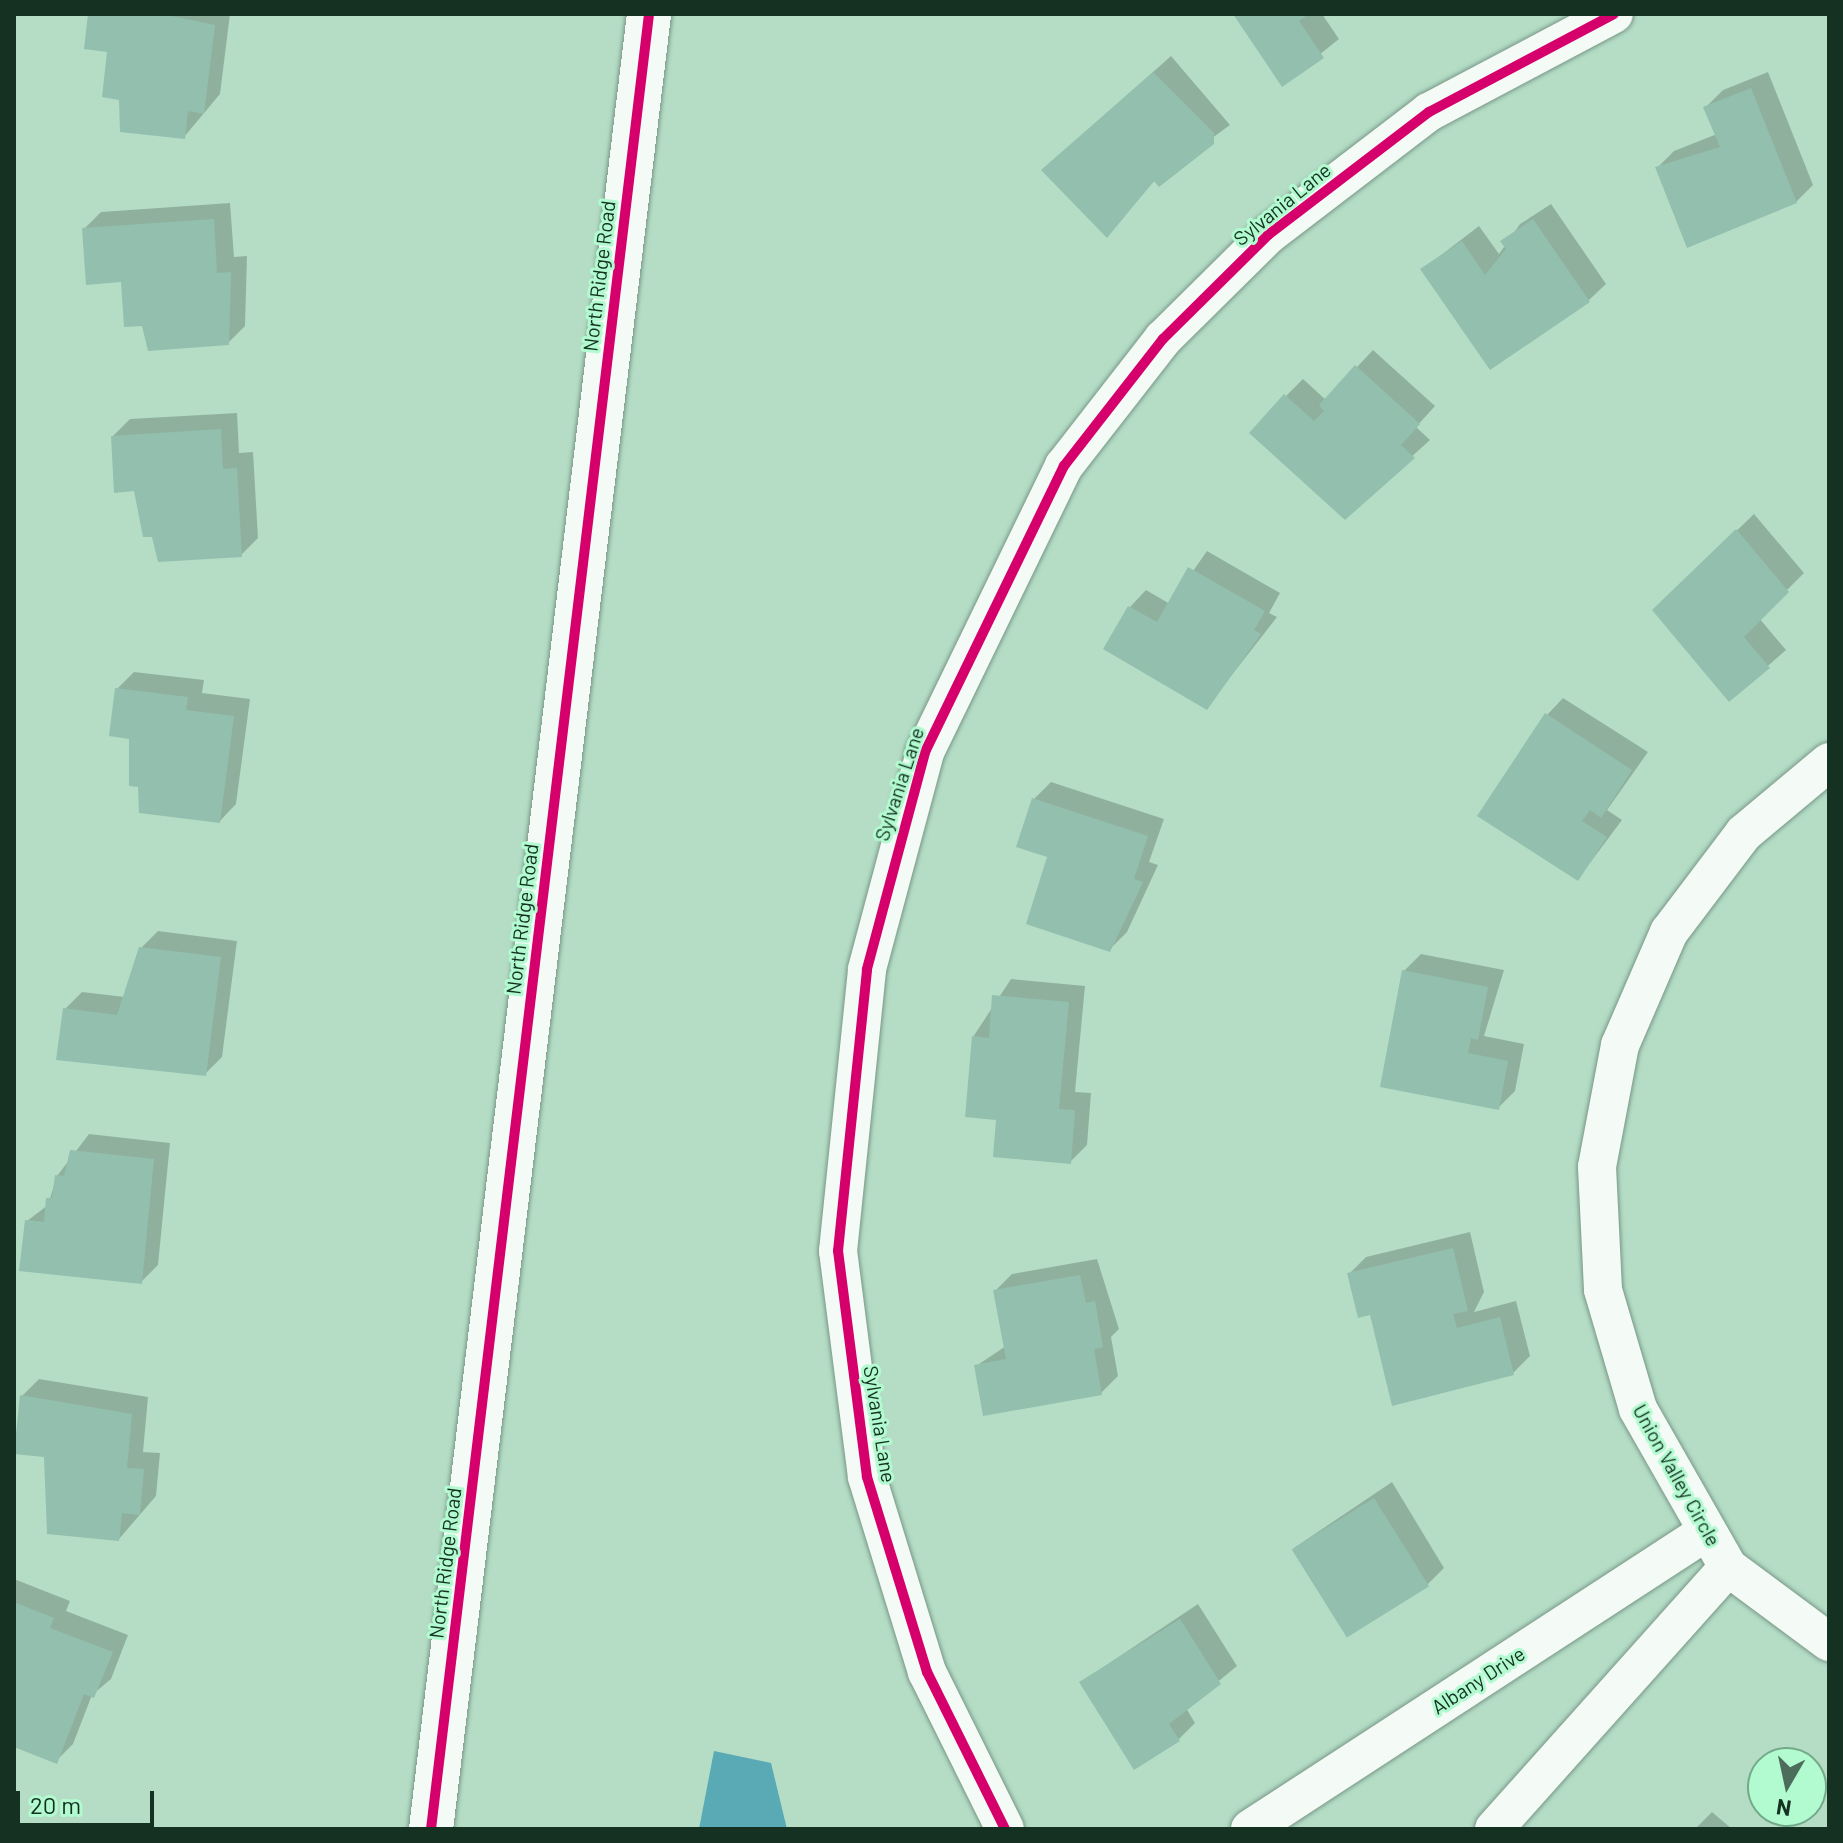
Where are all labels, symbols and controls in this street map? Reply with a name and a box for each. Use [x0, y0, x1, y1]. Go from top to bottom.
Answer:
street label: Sylvania Lane [1229, 158, 1335, 250]
street label: North Ridge Road [578, 199, 620, 353]
street label: Sylvania Lane [869, 724, 929, 844]
street label: North Ridge Road [501, 842, 543, 996]
street label: Sylvania Lane [859, 1364, 901, 1484]
street label: Union Valley Circle [1628, 1400, 1726, 1550]
street label: North Ridge Road [424, 1486, 466, 1640]
street label: Albany Drive [1427, 1641, 1529, 1719]
north arrow [1747, 1747, 1827, 1827]
scale bar [20, 1775, 158, 1825]
text: 20 m [30, 1790, 81, 1819]
text: N [1774, 1795, 1793, 1823]

